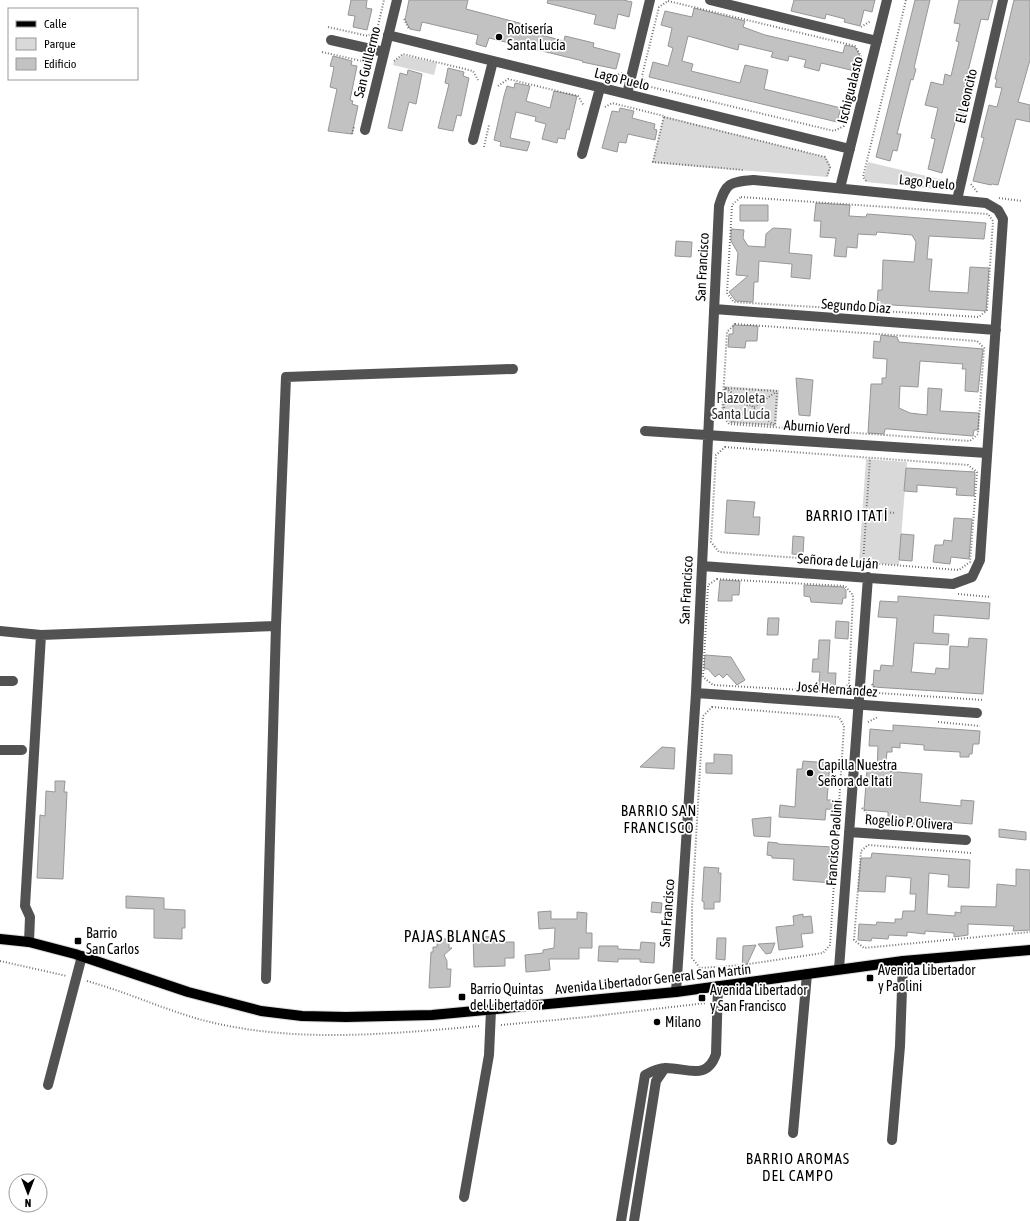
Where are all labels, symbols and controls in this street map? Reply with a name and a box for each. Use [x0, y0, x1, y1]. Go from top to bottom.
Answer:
legend [8, 8, 138, 80]
text: Calle [44, 17, 67, 31]
place label: Rotisería Santa Lucía [507, 21, 566, 53]
street label: San Guillermo [350, 25, 384, 99]
marker: Rotisería Santa Lucía [494, 32, 504, 42]
text: Parque [44, 37, 76, 51]
street label: Ischigualasto [834, 55, 866, 125]
text: Edificio [44, 57, 77, 71]
street label: Lago Puelo [593, 64, 651, 94]
street label: El Leoncito [952, 67, 980, 125]
street label: Lago Puelo [898, 171, 956, 193]
street label: San Francisco [692, 232, 712, 302]
street label: Segundo Díaz [821, 296, 891, 316]
park label: Plazoleta Santa Lucía [712, 390, 770, 422]
street label: Aburnio Verd [783, 417, 851, 437]
district label: BARRIO ITATÍ [805, 507, 889, 524]
street label: Señora de Luján [797, 550, 879, 572]
street label: San Francisco [676, 555, 696, 625]
street label: José Hernández [796, 678, 878, 700]
place label: Capilla Nuestra Señora de Itatí [818, 757, 897, 789]
marker: Capilla Nuestra Señora de Itatí [805, 768, 815, 778]
street label: Francisco Paolini [823, 799, 845, 887]
district label: BARRIO SAN FRANCISCO [621, 802, 697, 836]
street label: Rogelio P. Olivera [864, 811, 954, 833]
street label: San Francisco [657, 878, 677, 948]
place label: Barrio San Carlos [86, 925, 139, 957]
district label: PAJAS BLANCAS [404, 927, 506, 945]
marker: Barrio San Carlos [73, 936, 83, 946]
street label: Avenida Libertador General San Martín [554, 961, 752, 997]
place label: Avenida Libertador y Paolini [878, 962, 976, 994]
marker: Avenida Libertador y Paolini [865, 973, 875, 983]
place label: Barrio Quintas del Libertador [470, 981, 544, 1013]
place label: Avenida Libertador y San Francisco [710, 982, 808, 1014]
marker: Barrio Quintas del Libertador [457, 992, 467, 1002]
marker: Avenida Libertador y San Francisco [697, 993, 707, 1003]
place label: Milano [665, 1014, 701, 1030]
marker: Milano [652, 1017, 662, 1027]
district label: BARRIO AROMAS DEL CAMPO [746, 1150, 850, 1184]
north arrow [8, 1173, 48, 1213]
text: N [25, 1197, 31, 1209]

